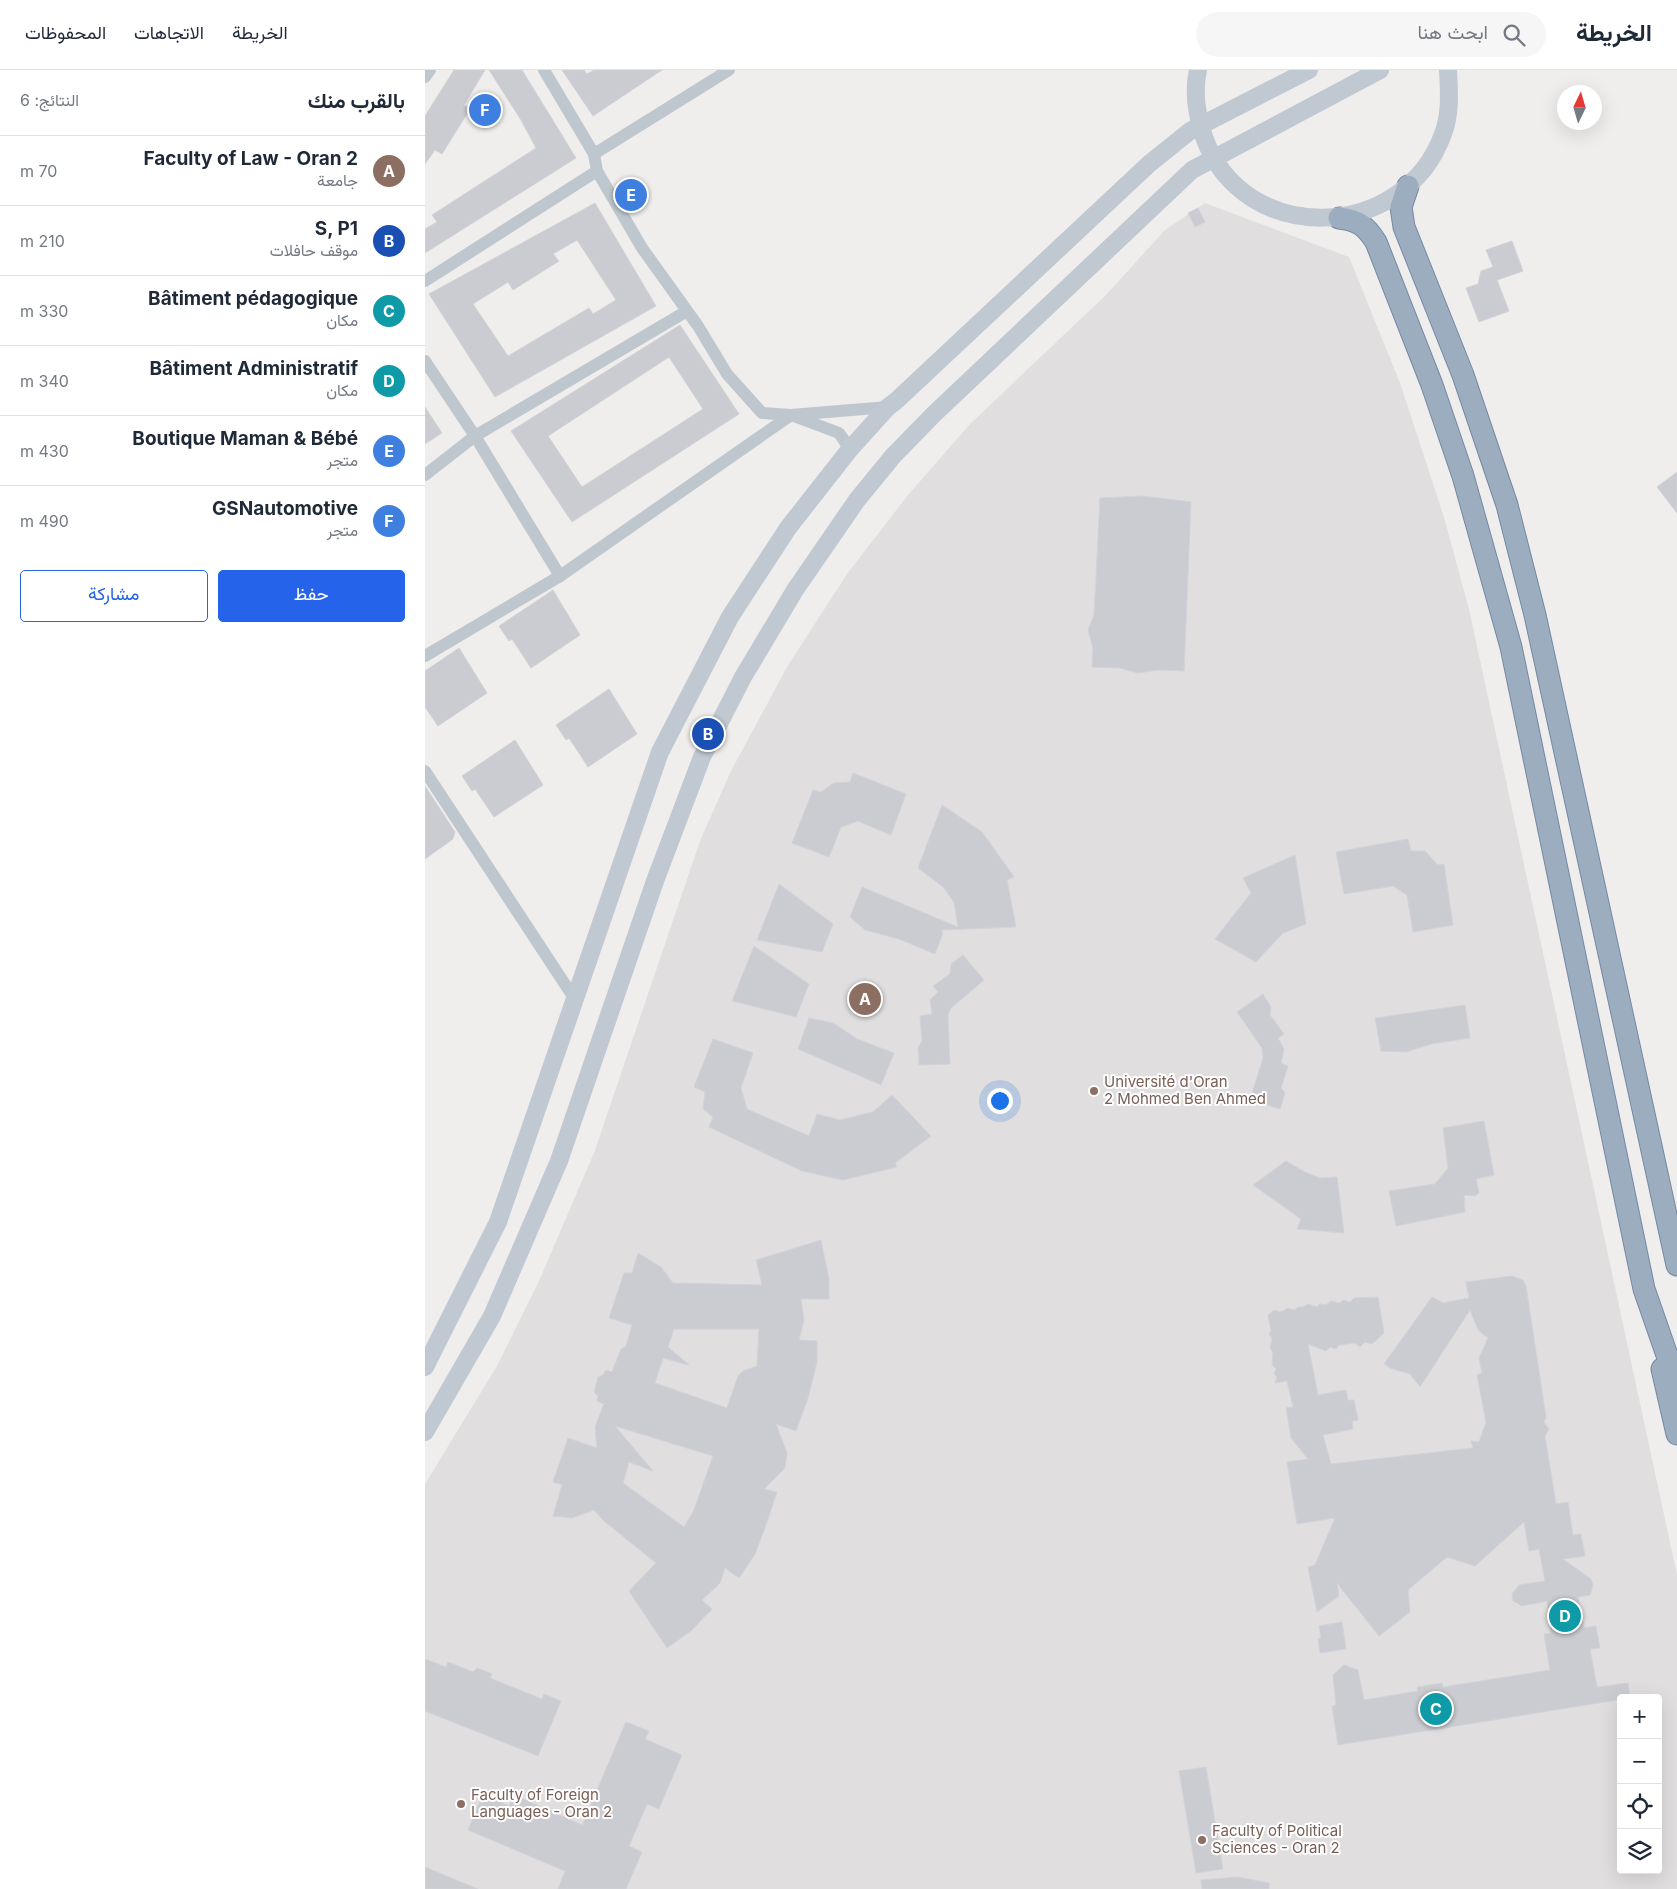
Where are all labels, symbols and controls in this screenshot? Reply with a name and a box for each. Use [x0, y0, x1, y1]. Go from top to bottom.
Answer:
search box [1196, 12, 1546, 57]
text: الخريطة [1576, 18, 1652, 47]
text: ابحث هنا [1417, 21, 1488, 44]
icon: search [1500, 21, 1528, 49]
text: المحفوظات [25, 22, 106, 43]
text: الاتجاهات [134, 22, 204, 43]
text: الخريطة [232, 22, 288, 43]
north arrow [1557, 85, 1602, 130]
text: بالقرب منك [308, 88, 405, 113]
text: النتائج: 6 [20, 90, 79, 110]
pin: F [469, 91, 501, 129]
text: Faculty of Law - Oran 2 [143, 147, 358, 170]
text: 70 m [20, 161, 57, 181]
text: A [383, 161, 395, 181]
text: جامعة [317, 170, 358, 190]
pin: E [615, 176, 647, 214]
text: S, P1 [315, 217, 358, 240]
text: 210 m [20, 231, 65, 251]
text: B [384, 231, 394, 251]
text: موقف حافلات [270, 240, 358, 260]
text: Bâtiment pédagogique [148, 287, 358, 310]
text: 330 m [20, 301, 68, 321]
text: C [383, 301, 395, 321]
text: مكان [326, 310, 358, 330]
text: Bâtiment Administratif [149, 357, 358, 380]
text: 340 m [20, 371, 69, 391]
text: D [383, 371, 395, 391]
text: مكان [326, 380, 358, 400]
text: Boutique Maman & Bébé [132, 427, 358, 450]
text: 430 m [20, 441, 69, 461]
text: E [384, 441, 394, 461]
text: متجر [327, 450, 358, 470]
text: GSNautomotive [212, 497, 358, 520]
text: 490 m [20, 511, 69, 531]
text: F [384, 511, 394, 531]
text: متجر [327, 520, 358, 540]
button: مشاركة [20, 570, 208, 622]
button: حفظ [218, 570, 405, 622]
pin: B [692, 715, 724, 753]
pin: A [849, 980, 881, 1018]
place label: Université d'Oran 2 Mohmed Ben Ahmed [1104, 1072, 1266, 1108]
marker: Université d'Oran 2 Mohmed Ben Ahmed [1088, 1085, 1100, 1097]
your location [987, 1088, 1013, 1114]
pin: D [1549, 1597, 1581, 1635]
pin: C [1420, 1690, 1452, 1728]
map controls [1617, 1694, 1662, 1874]
button: + [1617, 1694, 1662, 1739]
button: − [1617, 1739, 1662, 1784]
button: locate [1617, 1784, 1662, 1829]
place label: Faculty of Foreign Languages - Oran 2 [471, 1785, 612, 1821]
marker: Faculty of Foreign Languages - Oran 2 [455, 1798, 467, 1810]
place label: Faculty of Political Sciences - Oran 2 [1212, 1821, 1342, 1857]
button: layers [1617, 1829, 1662, 1874]
marker: Faculty of Political Sciences - Oran 2 [1196, 1834, 1208, 1846]

